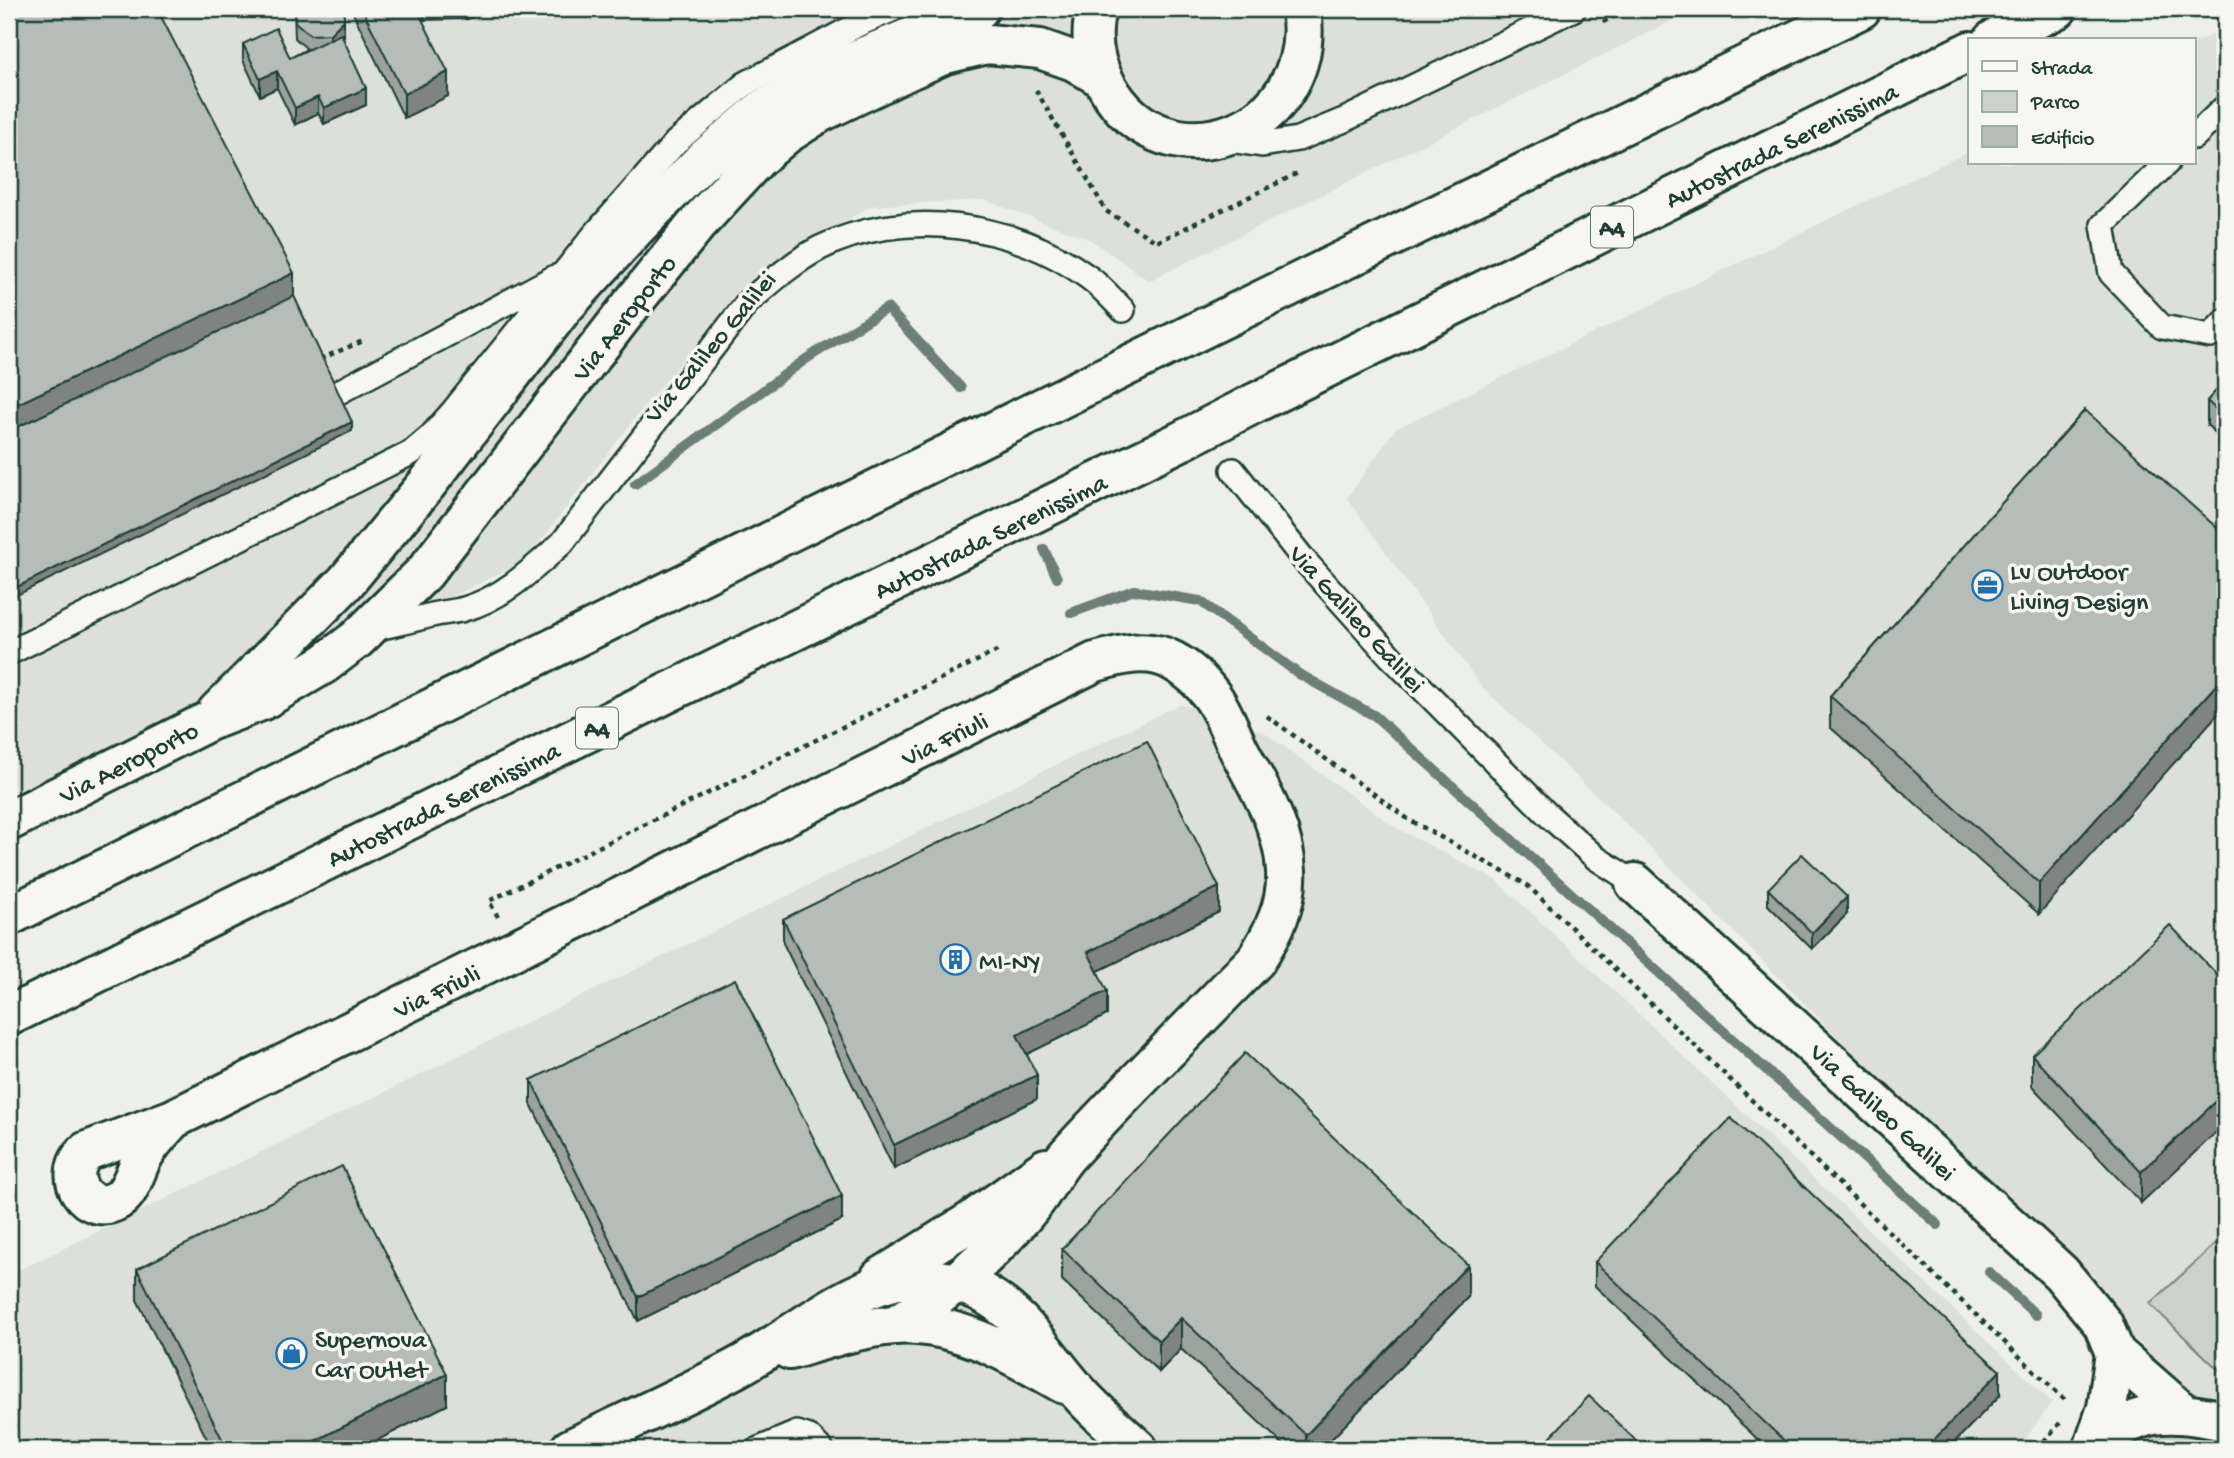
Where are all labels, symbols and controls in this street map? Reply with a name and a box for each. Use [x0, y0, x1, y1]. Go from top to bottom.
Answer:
legend [1968, 38, 2196, 164]
text: Strada [2031, 58, 2094, 83]
street label: Autostrada Serenissima [1662, 78, 1906, 218]
text: Parco [2030, 92, 2080, 117]
text: Edificio [2031, 128, 2095, 153]
road number: A4 [1591, 207, 1633, 248]
street label: Via Aeroporto [567, 250, 685, 390]
street label: Via Galileo Galilei [639, 267, 785, 432]
street label: Autostrada Serenissima [871, 469, 1115, 609]
street label: Via Galileo Galilei [1279, 540, 1429, 701]
place label: Lv Outdoor Living Design [2010, 559, 2149, 620]
office icon: Lv Outdoor Living Design [1970, 568, 2004, 602]
road number: A4 [576, 708, 618, 748]
street label: Via Friuli [897, 708, 994, 777]
street label: Via Aeroporto [55, 717, 205, 814]
street label: Autostrada Serenissima [324, 737, 568, 877]
building icon: MI-NY [939, 943, 973, 977]
place label: MI-NY [979, 949, 1040, 980]
street label: Via Friuli [389, 960, 486, 1029]
street label: Via Galileo Galilei [1801, 1038, 1960, 1190]
place label: Supernova Car Outlet [315, 1327, 429, 1388]
shop icon: Supernova Car Outlet [275, 1336, 309, 1370]

